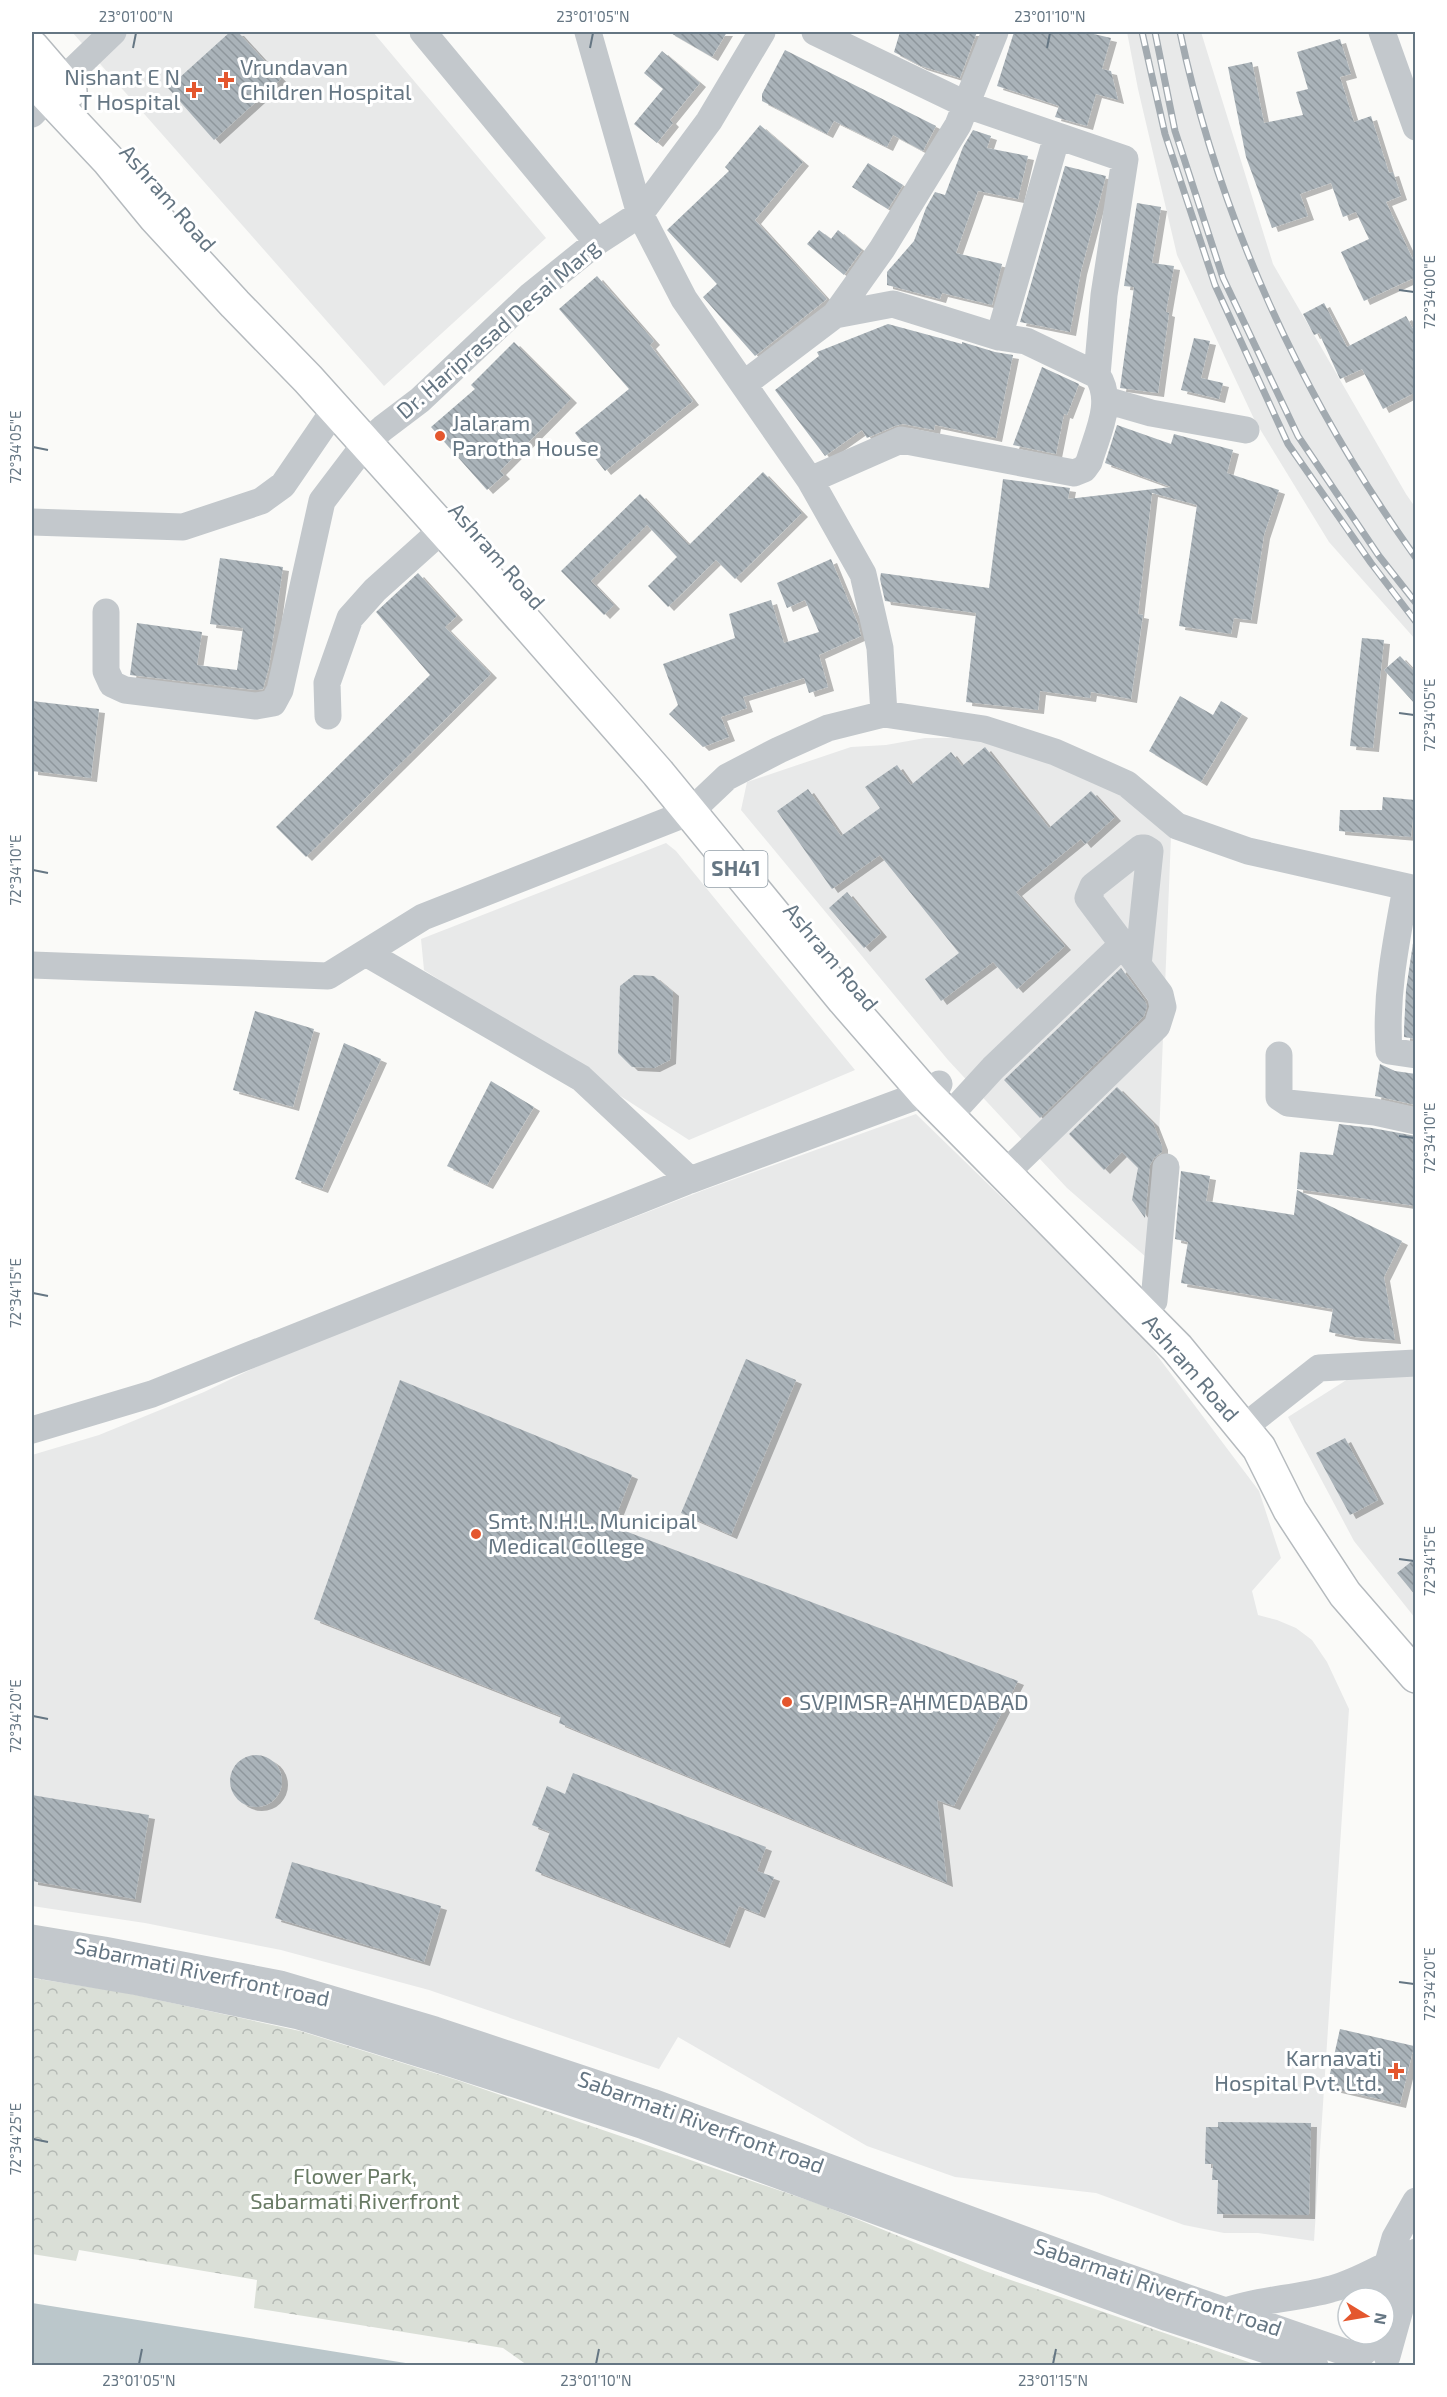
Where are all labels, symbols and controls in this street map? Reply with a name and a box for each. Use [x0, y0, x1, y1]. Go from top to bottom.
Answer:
text: 23°01'00"N [99, 7, 173, 25]
text: 23°01'05"N [556, 7, 630, 25]
text: 23°01'10"N [1014, 7, 1086, 25]
place label: Vrundavan Children Hospital [240, 53, 412, 104]
place label: Nishant E N T Hospital [64, 63, 180, 114]
marker: Vrundavan Children Hospital [217, 71, 235, 89]
marker: Nishant E N T Hospital [185, 81, 203, 99]
street label: Ashram Road [115, 138, 222, 256]
street label: Dr. Hariprasad Desai Marg [391, 233, 604, 423]
text: 72°34'00"E [1420, 255, 1438, 329]
place label: Jalaram Parotha House [452, 409, 599, 460]
text: 72°34'05"E [6, 411, 24, 483]
marker: Jalaram Parotha House [433, 429, 447, 443]
street label: Ashram Road [444, 496, 551, 614]
text: 72°34'05"E [1420, 679, 1438, 751]
text: 72°34'10"E [6, 835, 24, 905]
road number: SH41 [704, 851, 768, 887]
street label: Ashram Road [779, 897, 885, 1016]
text: 72°34'10"E [1420, 1103, 1438, 1173]
text: 72°34'15"E [6, 1258, 24, 1328]
street label: Ashram Road [1138, 1308, 1245, 1426]
place label: Smt. N.H.L. Municipal Medical College [488, 1507, 698, 1558]
text: 72°34'15"E [1420, 1526, 1438, 1596]
marker: Smt. N.H.L. Municipal Medical College [469, 1527, 483, 1541]
text: 72°34'20"E [6, 1679, 24, 1753]
place label: SVPIMSR-AHMEDABAD [799, 1688, 1029, 1714]
marker: SVPIMSR-AHMEDABAD [780, 1695, 794, 1709]
street label: Sabarmati Riverfront road [72, 1931, 332, 2011]
text: 72°34'20"E [1420, 1947, 1438, 2021]
place label: Karnavati Hospital Pvt. Ltd. [1214, 2044, 1382, 2095]
marker: Karnavati Hospital Pvt. Ltd. [1387, 2062, 1405, 2080]
street label: Sabarmati Riverfront road [575, 2064, 828, 2178]
text: 72°34'25"E [6, 2103, 24, 2175]
park label: Flower Park, Sabarmati Riverfront [250, 2162, 460, 2213]
street label: Sabarmati Riverfront road [1031, 2231, 1286, 2341]
north arrow [1336, 2286, 1396, 2346]
text: N [1371, 2311, 1392, 2326]
text: 23°01'05"N [102, 2371, 176, 2389]
text: 23°01'10"N [560, 2371, 632, 2389]
text: 23°01'15"N [1018, 2371, 1088, 2389]

